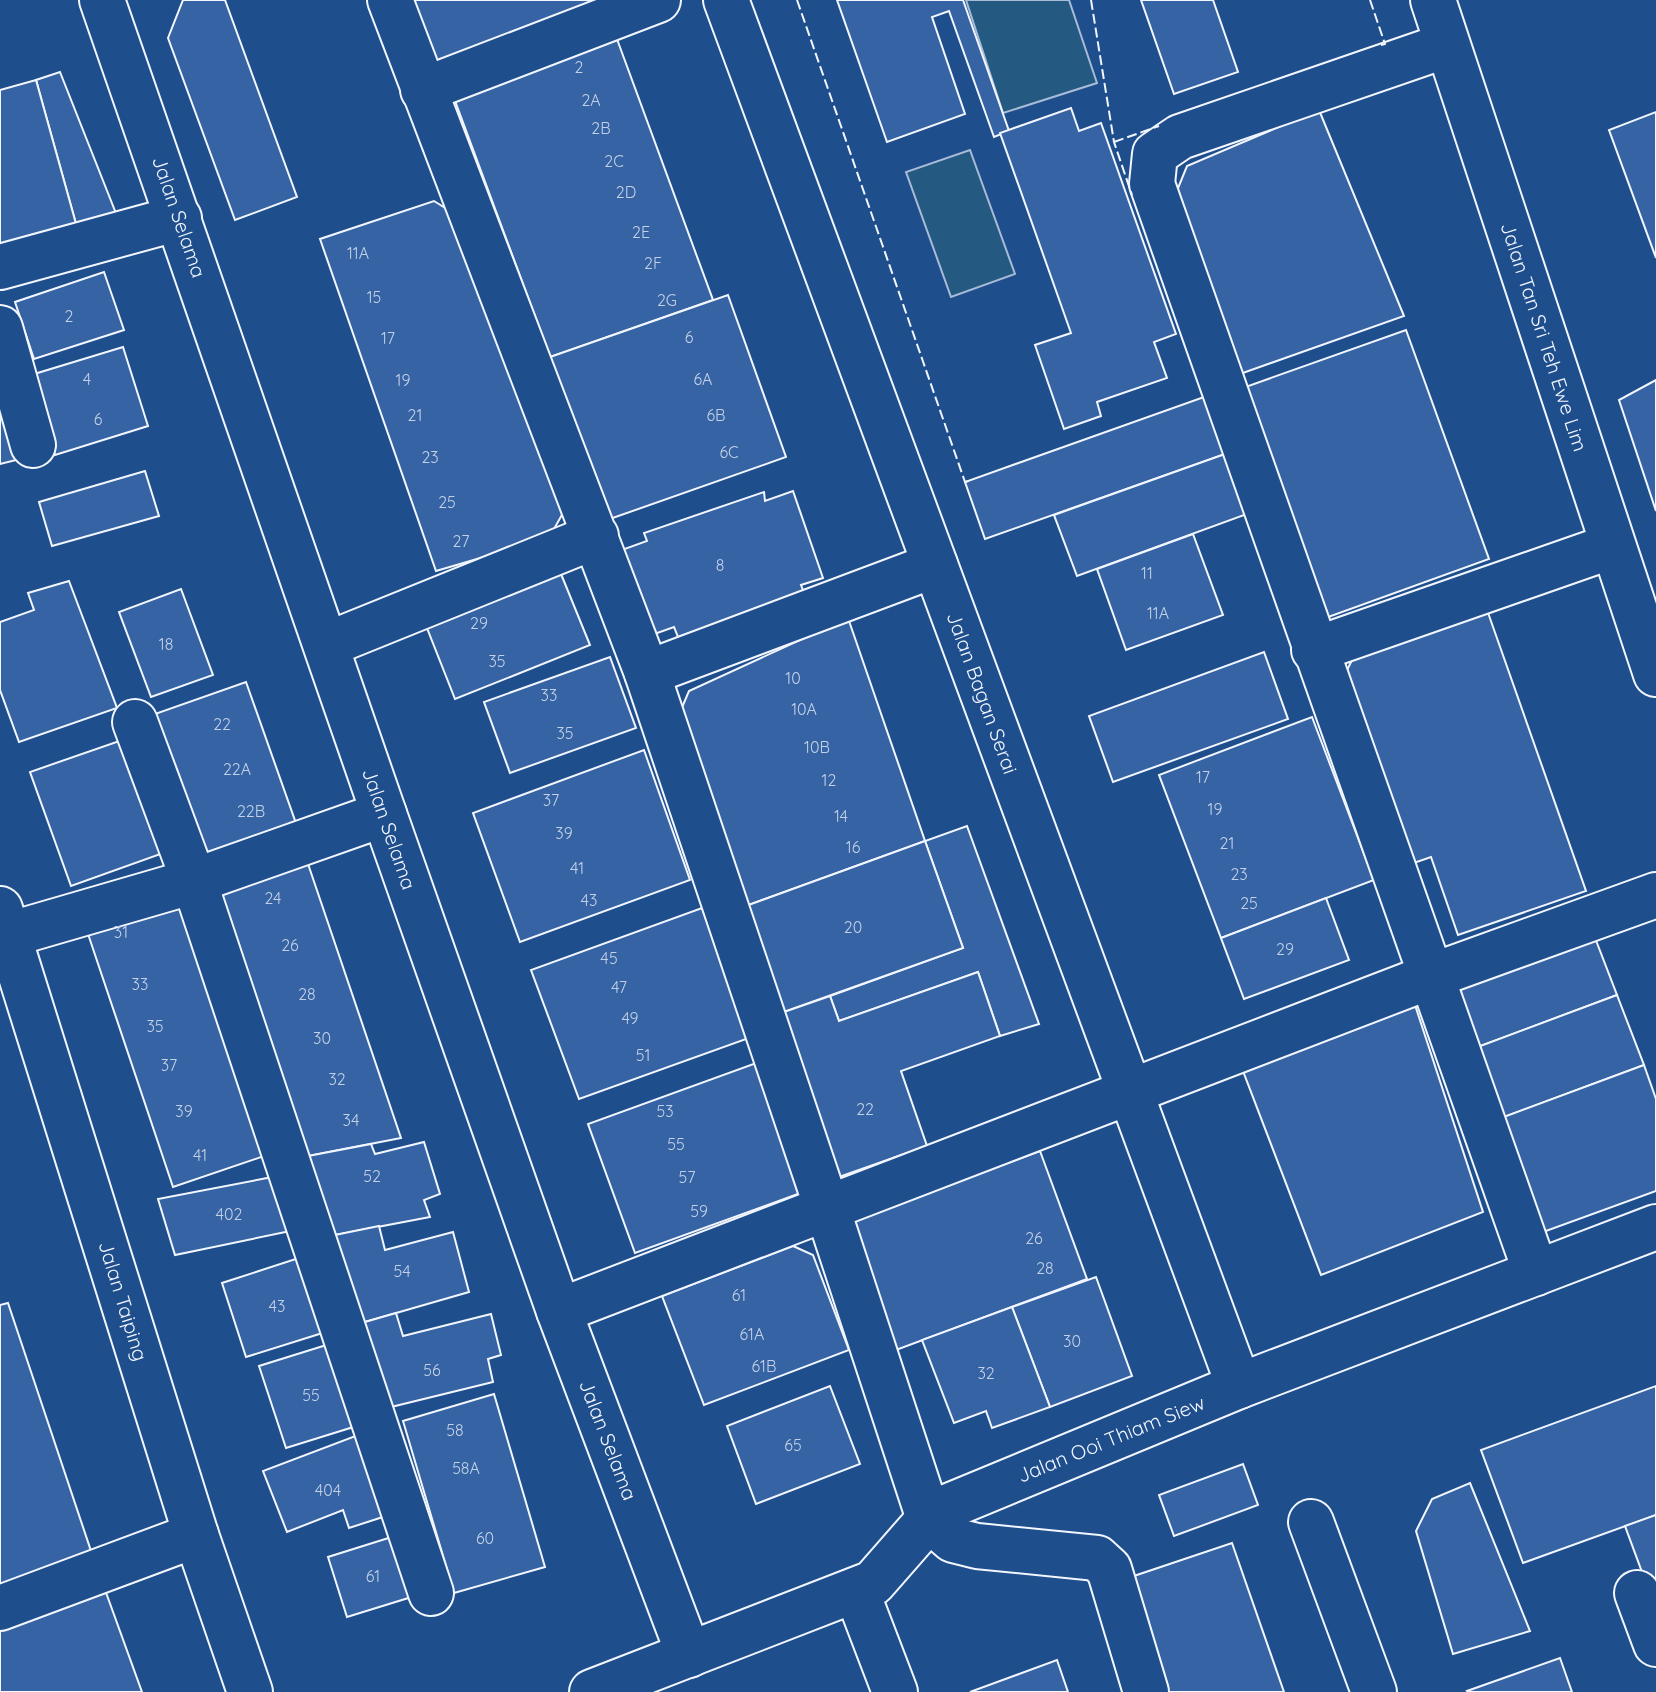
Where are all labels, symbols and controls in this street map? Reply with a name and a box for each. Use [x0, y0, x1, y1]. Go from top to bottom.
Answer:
house number: 2 [575, 57, 584, 77]
house number: 2A [581, 90, 601, 110]
house number: 2B [591, 118, 611, 138]
house number: 2C [604, 151, 624, 171]
street label: Jalan Selama [147, 153, 212, 281]
house number: 2D [616, 182, 636, 202]
street label: Jalan Tan Sri Teh Ewe Lim [1496, 219, 1593, 455]
house number: 2E [632, 222, 650, 242]
house number: 11A [347, 243, 369, 263]
house number: 2F [644, 253, 662, 273]
house number: 15 [367, 287, 381, 307]
house number: 2G [657, 290, 677, 310]
house number: 2 [65, 306, 74, 326]
house number: 6 [685, 327, 694, 347]
house number: 17 [381, 328, 395, 348]
house number: 4 [83, 369, 91, 389]
house number: 6A [694, 369, 712, 389]
house number: 19 [396, 370, 410, 390]
house number: 21 [408, 405, 422, 425]
house number: 6B [706, 405, 726, 425]
house number: 6 [94, 409, 103, 429]
house number: 6C [719, 442, 739, 462]
house number: 23 [421, 447, 439, 467]
house number: 25 [438, 492, 456, 512]
house number: 27 [453, 531, 469, 551]
house number: 8 [716, 555, 724, 575]
house number: 11 [1141, 563, 1153, 583]
house number: 11A [1147, 603, 1169, 623]
street label: Jalan Bagan Serai [942, 609, 1023, 777]
house number: 29 [470, 613, 488, 633]
house number: 18 [159, 634, 173, 654]
house number: 35 [488, 651, 506, 671]
house number: 10 [785, 668, 801, 688]
house number: 33 [541, 685, 557, 705]
house number: 10A [791, 699, 817, 719]
house number: 22 [213, 714, 231, 734]
house number: 35 [556, 723, 574, 743]
house number: 10B [804, 737, 830, 757]
house number: 22A [223, 759, 251, 779]
street label: Jalan Selama [357, 765, 422, 893]
house number: 17 [1196, 767, 1210, 787]
house number: 12 [822, 770, 837, 790]
house number: 37 [543, 790, 559, 810]
house number: 19 [1208, 799, 1222, 819]
house number: 22B [237, 801, 265, 821]
house number: 14 [834, 806, 848, 826]
house number: 39 [555, 823, 573, 843]
house number: 21 [1220, 833, 1234, 853]
house number: 16 [846, 837, 861, 857]
house number: 41 [570, 858, 584, 878]
house number: 23 [1230, 864, 1248, 884]
house number: 24 [264, 888, 282, 908]
house number: 43 [581, 890, 597, 910]
house number: 25 [1240, 893, 1258, 913]
house number: 20 [844, 917, 862, 937]
house number: 31 [114, 922, 128, 942]
house number: 26 [281, 935, 299, 955]
house number: 29 [1276, 939, 1294, 959]
house number: 45 [600, 948, 618, 968]
house number: 33 [132, 974, 148, 994]
house number: 47 [611, 977, 627, 997]
house number: 28 [298, 984, 316, 1004]
house number: 49 [621, 1008, 639, 1028]
house number: 35 [146, 1016, 164, 1036]
house number: 30 [313, 1028, 331, 1048]
house number: 51 [636, 1045, 650, 1065]
house number: 37 [161, 1055, 177, 1075]
house number: 32 [328, 1069, 346, 1089]
house number: 22 [856, 1099, 874, 1119]
house number: 39 [175, 1101, 193, 1121]
house number: 53 [656, 1101, 674, 1121]
house number: 34 [343, 1110, 359, 1130]
house number: 55 [667, 1134, 685, 1154]
house number: 41 [193, 1145, 207, 1165]
house number: 52 [363, 1166, 381, 1186]
house number: 57 [679, 1167, 695, 1187]
house number: 59 [690, 1201, 708, 1221]
house number: 402 [216, 1204, 243, 1224]
house number: 26 [1025, 1228, 1043, 1248]
street label: Jalan Taiping [93, 1238, 154, 1364]
house number: 28 [1036, 1258, 1054, 1278]
house number: 54 [393, 1261, 411, 1281]
house number: 61 [732, 1285, 746, 1305]
house number: 43 [269, 1296, 285, 1316]
house number: 61A [740, 1324, 764, 1344]
house number: 30 [1063, 1331, 1081, 1351]
house number: 61B [752, 1356, 776, 1376]
house number: 56 [423, 1360, 441, 1380]
house number: 32 [977, 1363, 995, 1383]
street label: Jalan Selama [574, 1376, 643, 1504]
house number: 55 [302, 1385, 320, 1405]
street label: Jalan Ooi Thiam Siew [1013, 1389, 1208, 1488]
house number: 58 [446, 1420, 464, 1440]
house number: 65 [784, 1435, 802, 1455]
house number: 58A [452, 1458, 480, 1478]
house number: 404 [315, 1480, 341, 1500]
house number: 60 [476, 1528, 494, 1548]
house number: 61 [366, 1566, 380, 1586]

